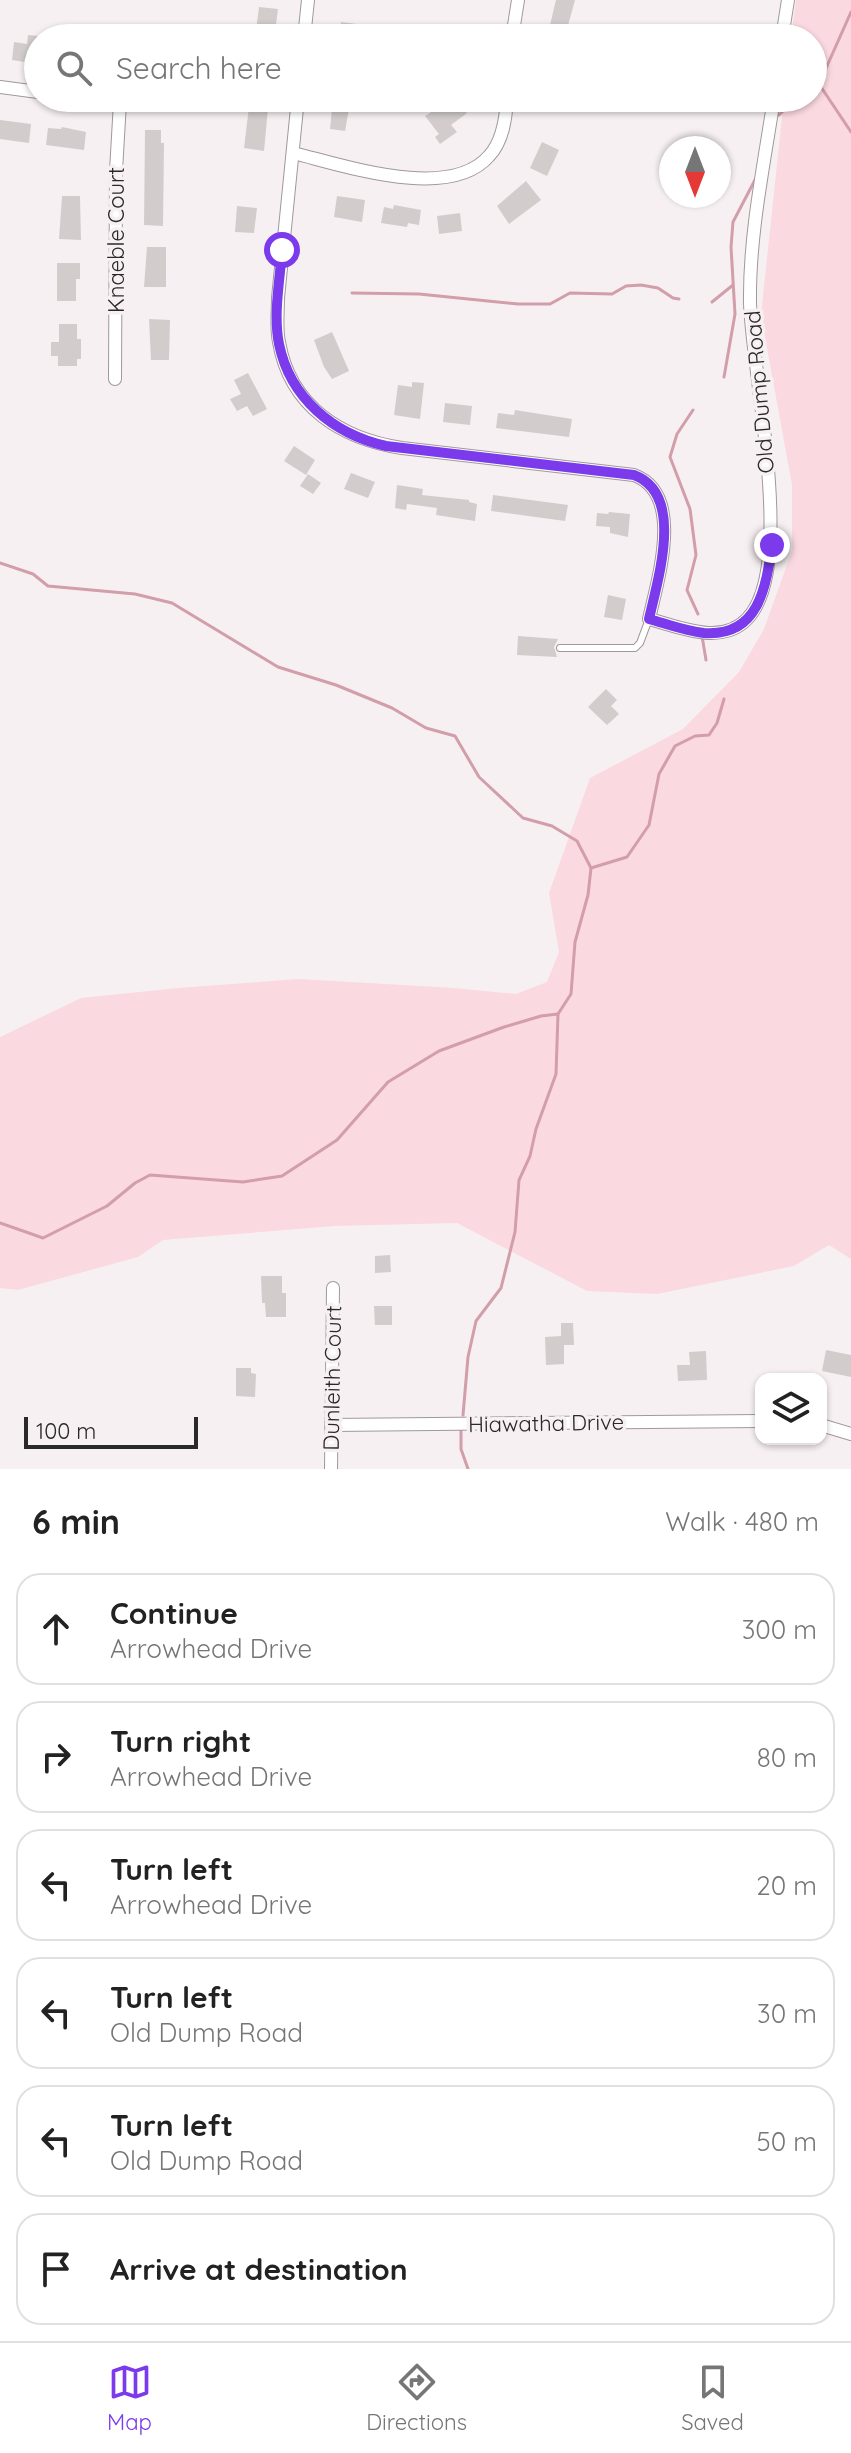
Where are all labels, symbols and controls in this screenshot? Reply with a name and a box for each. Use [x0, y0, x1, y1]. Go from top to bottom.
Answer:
search box [24, 24, 827, 112]
icon: search [52, 46, 96, 90]
text: Search here [116, 49, 282, 87]
north arrow [659, 136, 731, 208]
street label: Knaeble Court [102, 167, 130, 313]
route start [264, 232, 300, 268]
street label: Old Dump Road [738, 309, 780, 475]
route end [754, 527, 790, 563]
street label: Dunleith Court [317, 1305, 347, 1451]
map controls [755, 1373, 827, 1445]
button: layers [755, 1373, 827, 1445]
street label: Hiawatha Drive [468, 1408, 624, 1438]
scale bar [24, 1413, 198, 1449]
text: 100 m [36, 1417, 96, 1445]
text: 6 min [32, 1500, 120, 1543]
text: Walk · 480 m [665, 1505, 819, 1538]
text: Continue [110, 1594, 238, 1632]
icon: ahead [34, 1607, 78, 1651]
text: 300 m [742, 1613, 817, 1646]
text: Arrowhead Drive [110, 1632, 312, 1665]
text: Turn right [110, 1722, 251, 1760]
icon: right [34, 1735, 78, 1779]
text: 80 m [757, 1741, 817, 1774]
text: Arrowhead Drive [110, 1760, 312, 1793]
text: Turn left [110, 1850, 233, 1888]
icon: left [34, 1863, 78, 1907]
text: 20 m [756, 1869, 817, 1902]
text: Arrowhead Drive [110, 1888, 312, 1921]
text: Turn left [110, 1978, 233, 2016]
icon: left [34, 1991, 78, 2035]
text: 30 m [757, 1997, 817, 2030]
text: Old Dump Road [110, 2016, 303, 2049]
text: Turn left [110, 2106, 233, 2144]
icon: left [34, 2119, 78, 2163]
text: 50 m [757, 2125, 817, 2158]
text: Old Dump Road [110, 2144, 303, 2177]
icon: arrive [34, 2247, 78, 2291]
text: Arrive at destination [110, 2250, 408, 2288]
tab: Map [107, 2360, 152, 2436]
tab: Directions [366, 2360, 467, 2436]
tab: Saved [681, 2360, 744, 2436]

